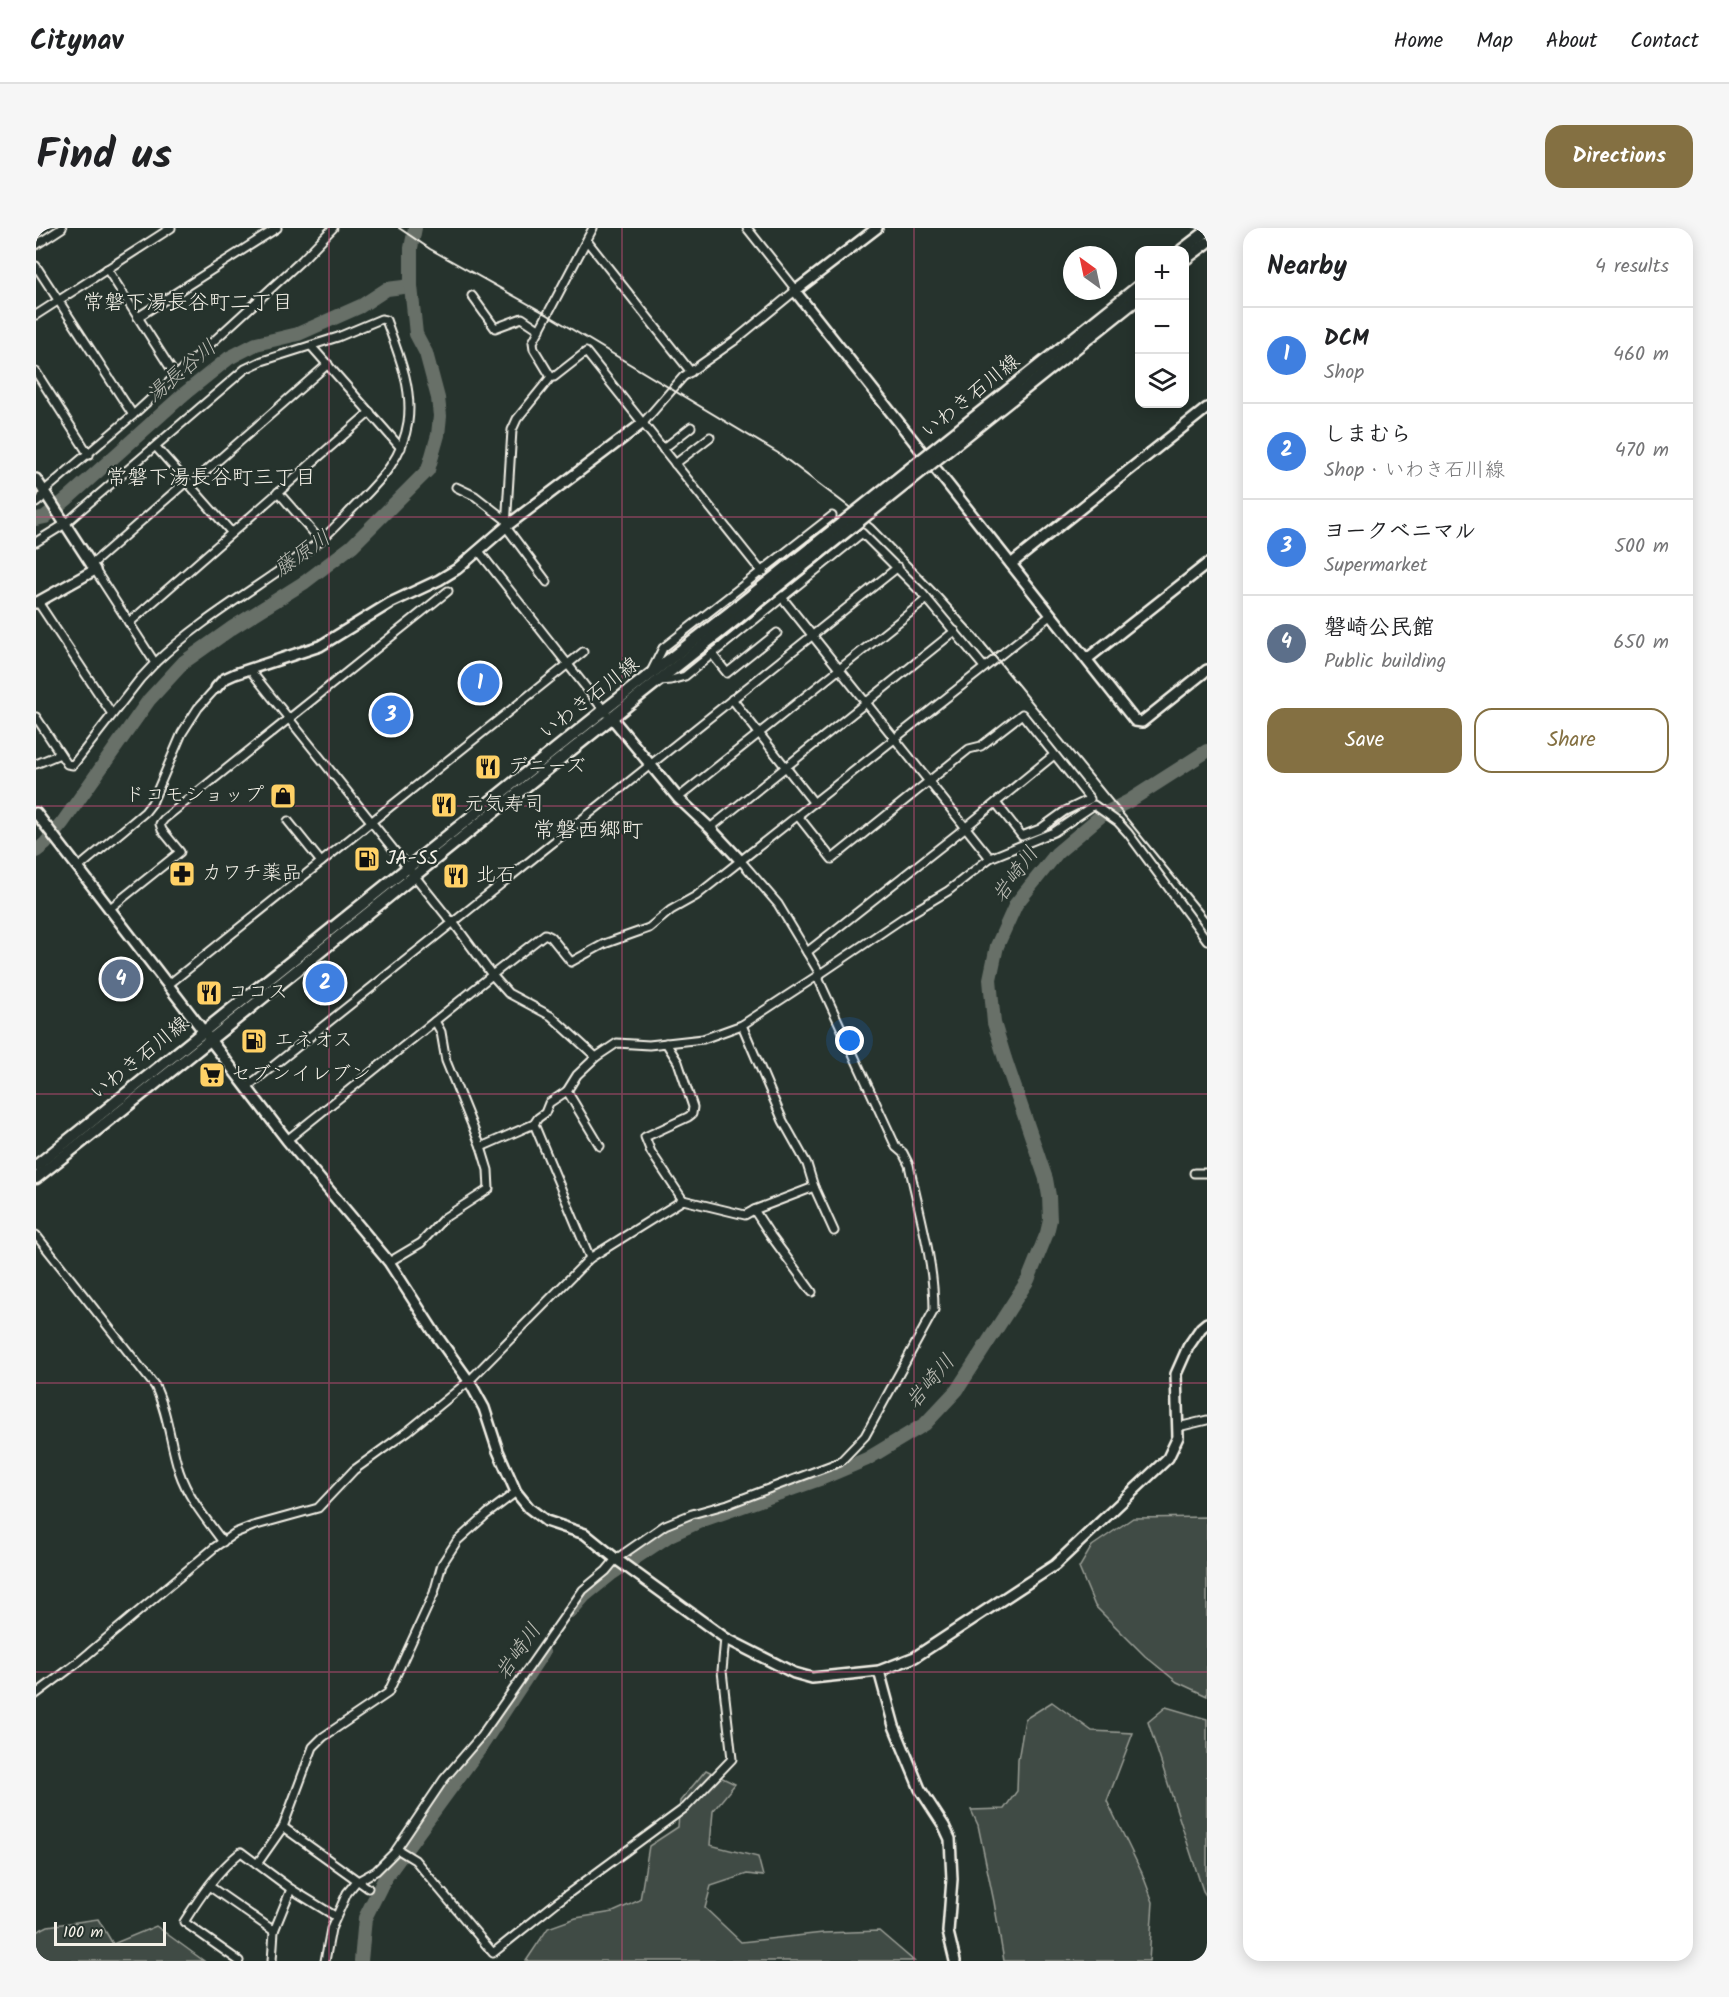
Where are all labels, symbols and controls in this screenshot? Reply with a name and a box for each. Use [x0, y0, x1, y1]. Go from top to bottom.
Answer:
text: Citynav [30, 19, 123, 64]
text: Home [1394, 25, 1443, 58]
text: Map [1476, 25, 1513, 58]
text: About [1546, 25, 1597, 58]
text: Contact [1630, 25, 1699, 58]
text: Find us [36, 123, 172, 190]
button: Directions [1545, 125, 1693, 188]
north arrow [1063, 246, 1117, 300]
map controls [1135, 246, 1189, 408]
button: + [1135, 246, 1189, 300]
text: Nearby [1267, 246, 1347, 288]
text: 4 results [1595, 251, 1669, 283]
district label: 常磐下湯長谷町二丁目 [83, 287, 293, 320]
button: − [1135, 300, 1189, 354]
text: DCM [1324, 322, 1369, 357]
water label: 湯長谷川 [139, 332, 225, 412]
text: 1 [1283, 339, 1290, 371]
text: 460 m [1613, 339, 1669, 371]
street label: いわき石川線 [914, 347, 1028, 447]
button: layers [1135, 354, 1189, 408]
text: Shop [1324, 357, 1364, 389]
text: しまむら [1324, 418, 1412, 453]
text: 2 [1281, 435, 1292, 467]
text: 470 m [1615, 435, 1669, 467]
text: Shop · いわき石川線 [1324, 455, 1505, 487]
district label: 常磐下湯長谷町三丁目 [106, 462, 316, 495]
text: ヨークベニマル [1324, 515, 1476, 550]
water label: 藤原川 [268, 522, 338, 586]
text: 3 [1281, 531, 1292, 563]
text: 500 m [1614, 531, 1669, 563]
text: Supermarket [1324, 550, 1427, 582]
text: 磐崎公民館 [1324, 611, 1434, 646]
text: 4 [1281, 627, 1292, 659]
text: 650 m [1613, 627, 1669, 659]
text: Public building [1324, 646, 1446, 678]
street label: いわき石川線 [533, 649, 647, 749]
pin: 1 [460, 660, 500, 706]
pin: 3 [372, 692, 410, 738]
button: Save [1267, 708, 1462, 773]
button: Share [1474, 708, 1669, 773]
place label: デニーズ [508, 751, 586, 783]
restaurant icon: デニーズ [473, 752, 503, 782]
place label: ドコモショップ [125, 780, 264, 812]
shop icon: ドコモショップ [268, 781, 298, 811]
place label: 元気寿司 [464, 789, 544, 821]
restaurant icon: 元気寿司 [429, 790, 459, 820]
district label: 常磐西郷町 [533, 814, 643, 849]
water label: 岩崎川 [984, 840, 1048, 910]
place label: JA-SS [386, 843, 438, 875]
fuel station icon: JA-SS [352, 844, 382, 874]
place label: カワチ薬品 [202, 858, 302, 890]
pharmacy icon: カワチ薬品 [167, 859, 197, 889]
place label: 北石 [476, 860, 516, 892]
restaurant icon: 北石 [441, 861, 471, 891]
pin: 4 [102, 956, 140, 1002]
pin: 2 [306, 960, 344, 1005]
place label: ココス [228, 977, 288, 1009]
restaurant icon: ココス [194, 978, 224, 1008]
street label: いわき石川線 [83, 1009, 197, 1109]
place label: エネオス [274, 1025, 353, 1057]
fuel station icon: エネオス [239, 1026, 269, 1056]
your location [835, 1026, 864, 1055]
place label: セブンイレブン [231, 1059, 371, 1091]
supermarket icon: セブンイレブン [197, 1060, 227, 1090]
water label: 岩崎川 [898, 1347, 964, 1417]
water label: 岩崎川 [487, 1617, 551, 1687]
scale bar [54, 1919, 166, 1946]
text: 100 m [63, 1920, 103, 1945]

